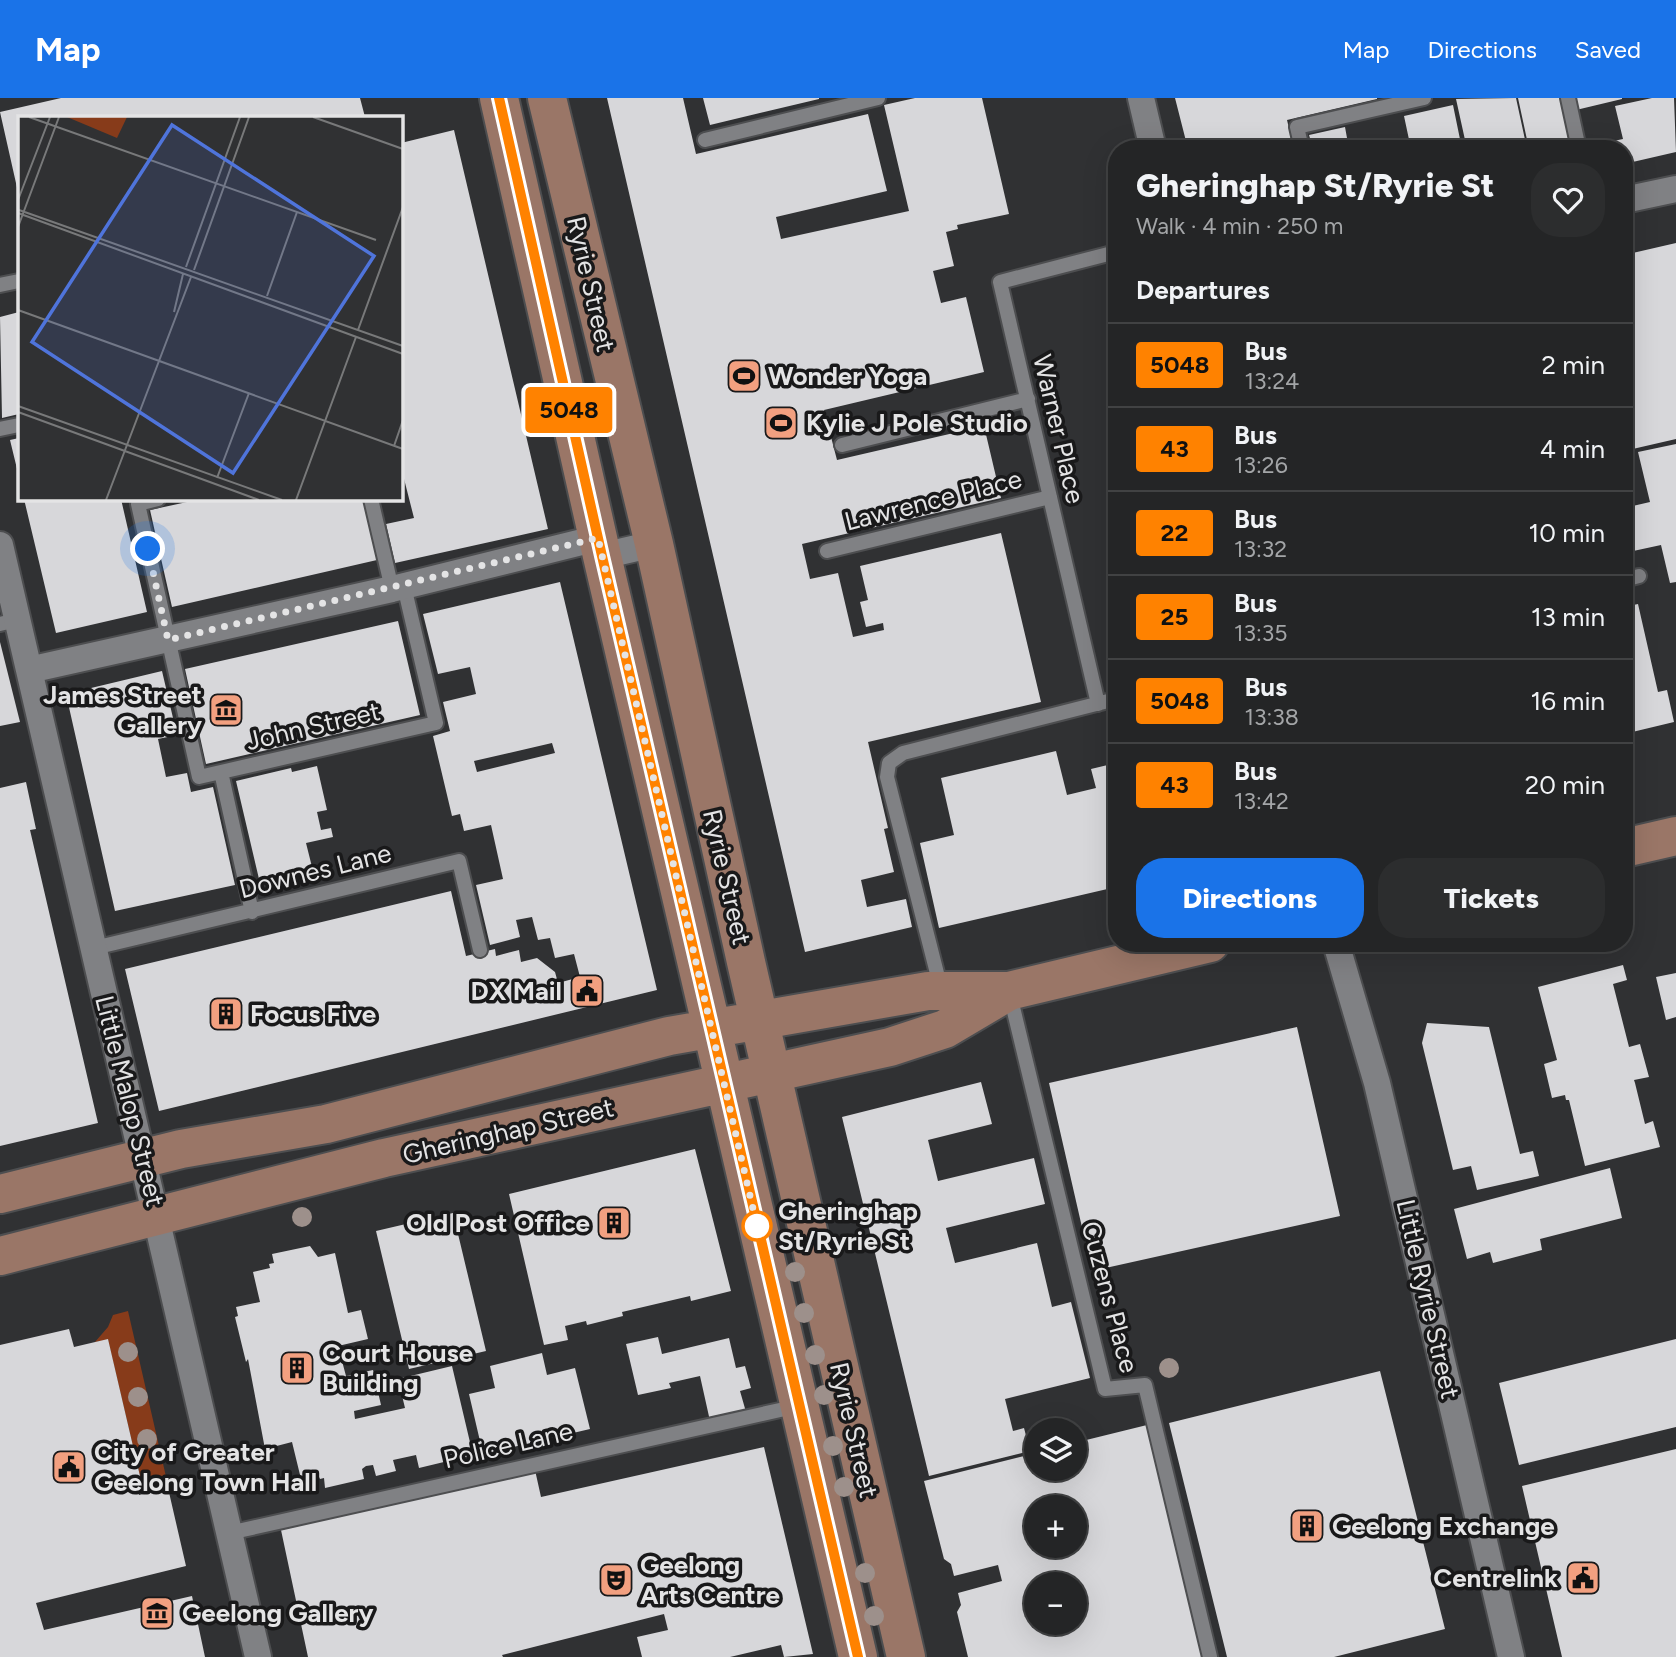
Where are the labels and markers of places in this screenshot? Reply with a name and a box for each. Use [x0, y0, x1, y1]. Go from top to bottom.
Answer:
sports icon: Wonder Yoga [725, 357, 763, 395]
place label: Wonder Yoga [768, 360, 927, 392]
sports icon: Kylie J Pole Studio [762, 404, 800, 442]
place label: Kylie J Pole Studio [806, 407, 1028, 439]
place label: James Street Gallery [43, 679, 202, 741]
museum icon: James Street Gallery [207, 691, 245, 729]
public building icon: DX Mail [568, 972, 606, 1010]
place label: DX Mail [471, 975, 562, 1007]
building icon: Focus Five [207, 995, 245, 1033]
place label: Focus Five [250, 998, 376, 1030]
place label: Gheringhap St/Ryrie St [778, 1195, 918, 1257]
building icon: Old Post Office [595, 1204, 633, 1242]
place label: Old Post Office [406, 1207, 590, 1239]
marker: Gheringhap St/Ryrie St [742, 1211, 772, 1241]
place label: Court House Building [322, 1337, 473, 1399]
building icon: Court House Building [278, 1349, 316, 1387]
place label: City of Greater Geelong Town Hall [94, 1436, 317, 1498]
public building icon: City of Greater Geelong Town Hall [50, 1448, 88, 1486]
building icon: Geelong Exchange [1288, 1507, 1326, 1545]
place label: Geelong Exchange [1332, 1510, 1555, 1542]
place label: Geelong Arts Centre [640, 1549, 780, 1611]
public building icon: Centrelink [1564, 1559, 1602, 1597]
theatre icon: Geelong Arts Centre [597, 1561, 635, 1599]
place label: Centrelink [1433, 1562, 1558, 1594]
museum icon: Geelong Gallery [138, 1594, 176, 1632]
place label: Geelong Gallery [182, 1597, 373, 1629]

